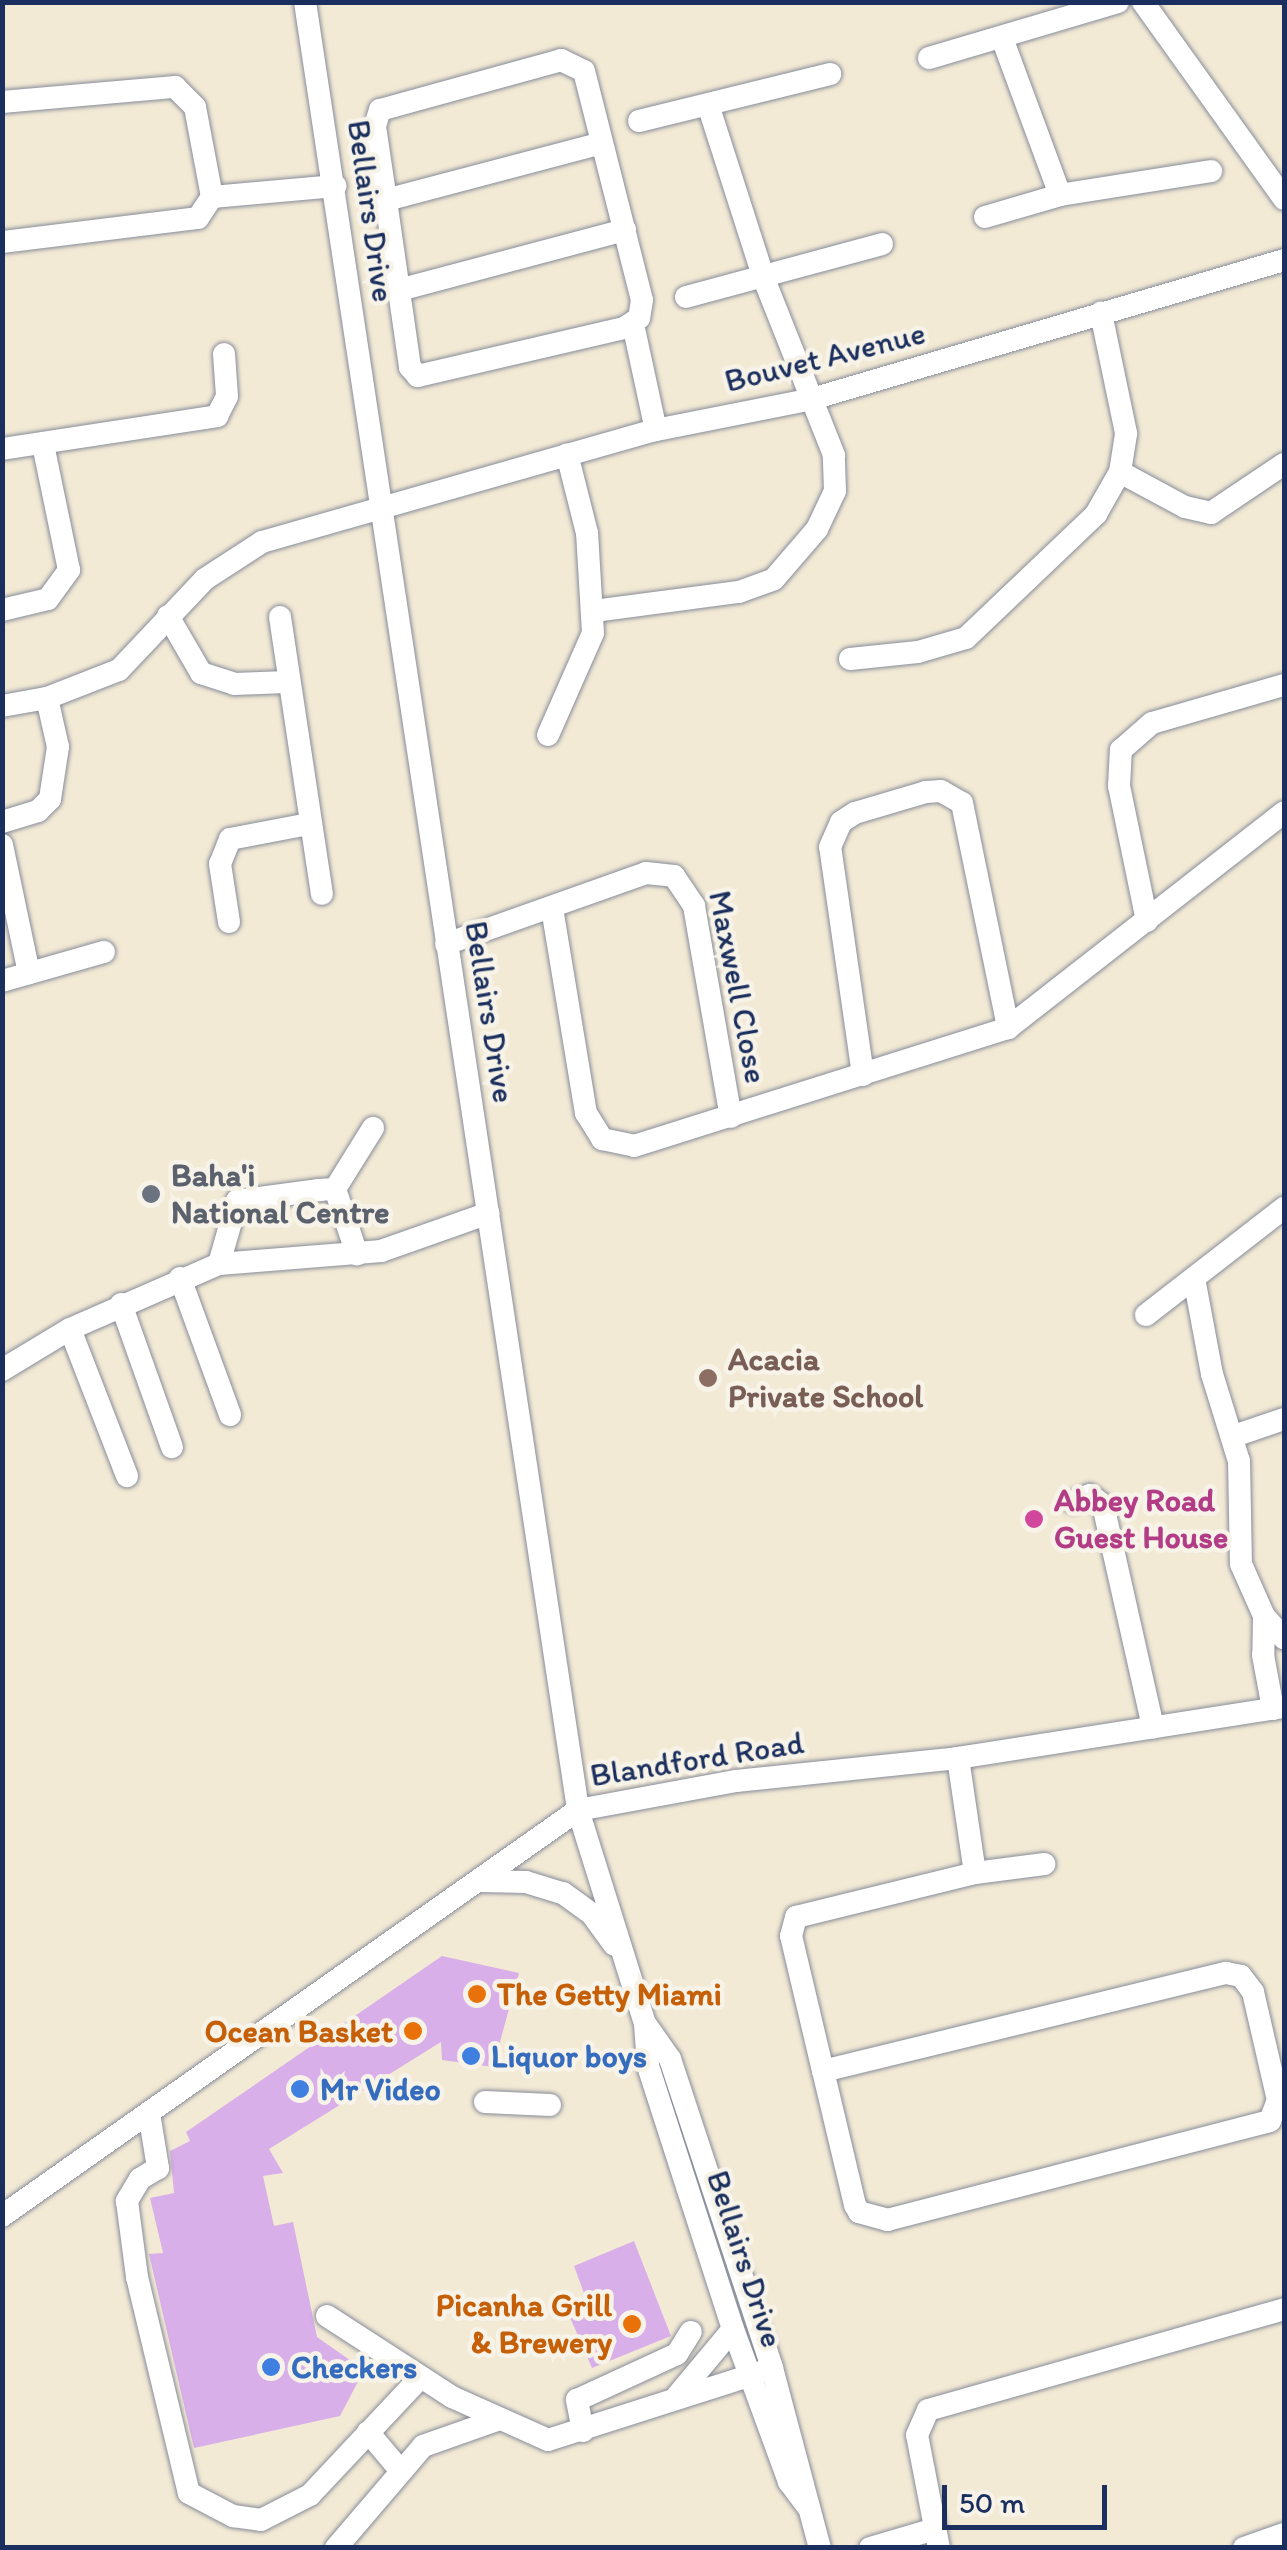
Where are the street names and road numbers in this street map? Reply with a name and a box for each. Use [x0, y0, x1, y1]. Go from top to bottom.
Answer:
street label: Bellairs Drive [339, 117, 403, 305]
street label: Bouvet Avenue [721, 314, 929, 400]
street label: Maxwell Close [701, 887, 775, 1087]
street label: Bellairs Drive [457, 918, 523, 1106]
street label: Blandford Road [588, 1723, 806, 1795]
street label: Bellairs Drive [698, 2165, 792, 2353]

